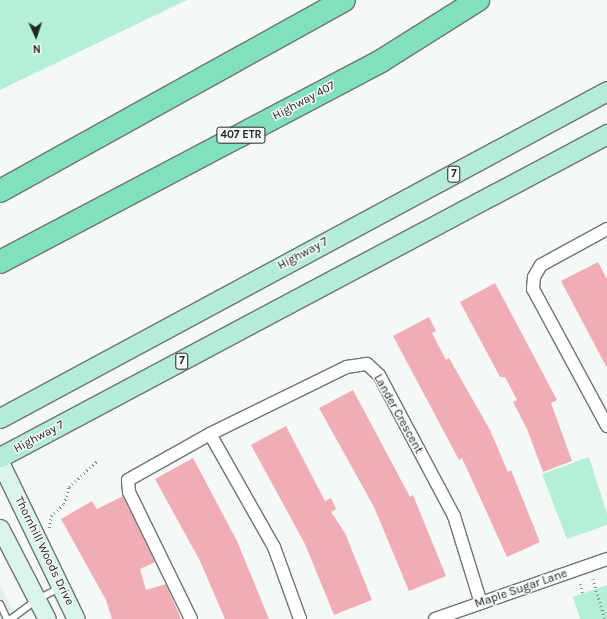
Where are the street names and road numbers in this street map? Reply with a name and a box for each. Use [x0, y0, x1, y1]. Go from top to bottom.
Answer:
street label: Highway 407 [270, 78, 338, 124]
road number: 407 ETR [216, 126, 266, 144]
road number: 7 [447, 165, 461, 183]
street label: Highway 7 [275, 235, 331, 273]
road number: 7 [175, 352, 189, 370]
street label: Lander Crescent [370, 372, 426, 456]
street label: Highway 7 [11, 418, 67, 456]
street label: Thornhill Woods Drive [11, 494, 77, 608]
street label: Maple Sugar Lane [473, 566, 569, 612]

